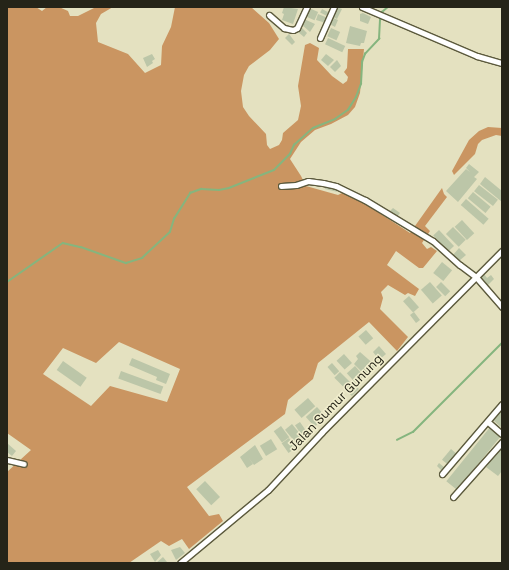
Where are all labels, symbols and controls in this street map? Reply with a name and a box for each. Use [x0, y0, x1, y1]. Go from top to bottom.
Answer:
street label: Jalan Sumur Gunung [286, 351, 386, 455]

